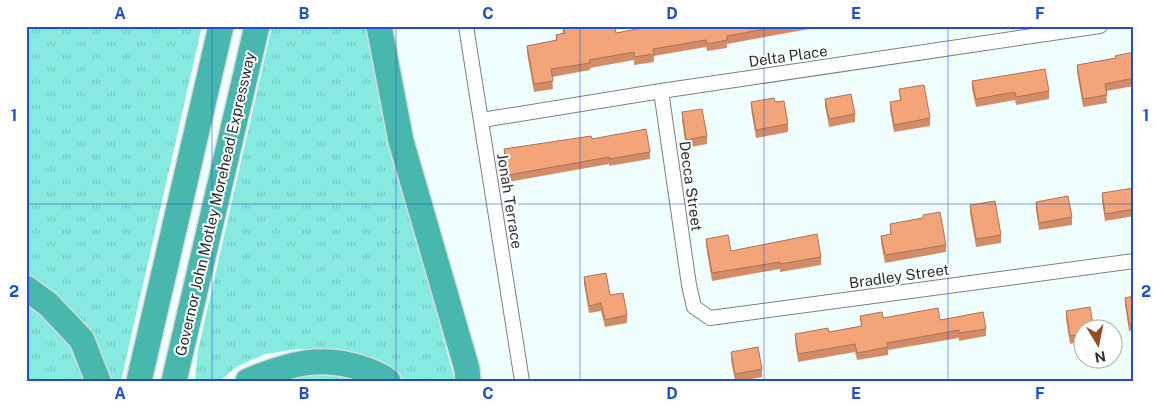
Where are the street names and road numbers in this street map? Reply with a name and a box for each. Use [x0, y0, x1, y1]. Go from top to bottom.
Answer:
street label: Delta Place [747, 42, 829, 70]
street label: Governor John Motley Morehead Expressway [172, 50, 258, 358]
street label: Decca Street [676, 140, 706, 232]
street label: Jonah Terrace [494, 152, 526, 250]
street label: Bradley Street [848, 261, 950, 291]

